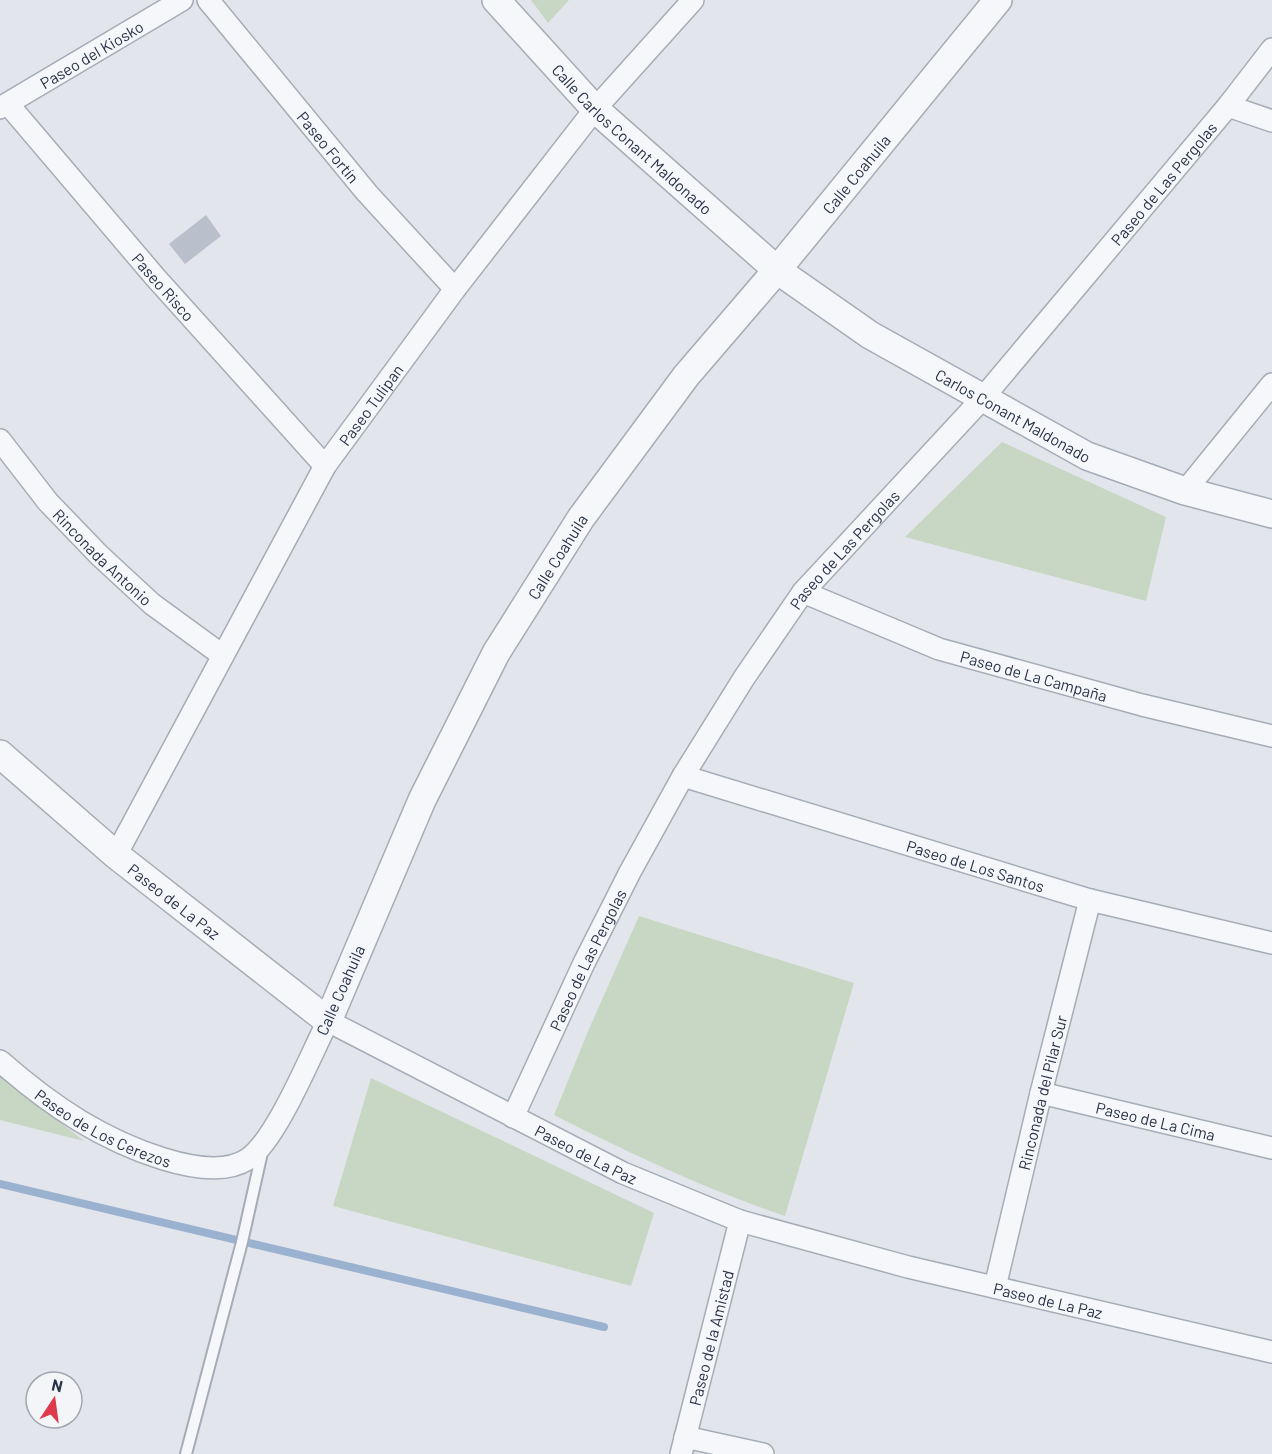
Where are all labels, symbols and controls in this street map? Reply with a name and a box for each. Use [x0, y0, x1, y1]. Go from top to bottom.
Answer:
street label: Paseo del Kiosko [36, 16, 146, 92]
street label: Calle Carlos Conant Maldonado [549, 60, 716, 218]
street label: Paseo Fortín [294, 107, 364, 186]
street label: Paseo de Las Pergolas [1106, 118, 1220, 248]
street label: Calle Coahuila [818, 130, 894, 217]
street label: Paseo Risco [129, 249, 199, 324]
street label: Paseo Tulipan [334, 360, 406, 449]
street label: Carlos Conant Maldonado [932, 364, 1095, 466]
street label: Paseo de Las Pergolas [785, 486, 903, 612]
street label: Rinconada Antonio [50, 504, 156, 609]
street label: Calle Coahuila [523, 510, 591, 602]
street label: Paseo de La Campaña [958, 646, 1110, 705]
street label: Paseo de Los Santos [904, 835, 1047, 895]
street label: Paseo de La Paz [125, 859, 224, 943]
street label: Paseo de Las Pergolas [545, 886, 629, 1033]
street label: Calle Coahuila [312, 942, 368, 1038]
street label: Rinconada del Pilar Sur [1014, 1013, 1070, 1172]
street label: Paseo de Los Cerezos [32, 1084, 173, 1170]
street label: Paseo de La Cima [1094, 1097, 1217, 1144]
street label: Paseo de La Paz [532, 1120, 640, 1187]
street label: Paseo de la Amistad [684, 1268, 737, 1407]
street label: Paseo de La Paz [992, 1278, 1105, 1322]
north arrow [24, 1370, 84, 1430]
text: N [50, 1374, 65, 1395]

